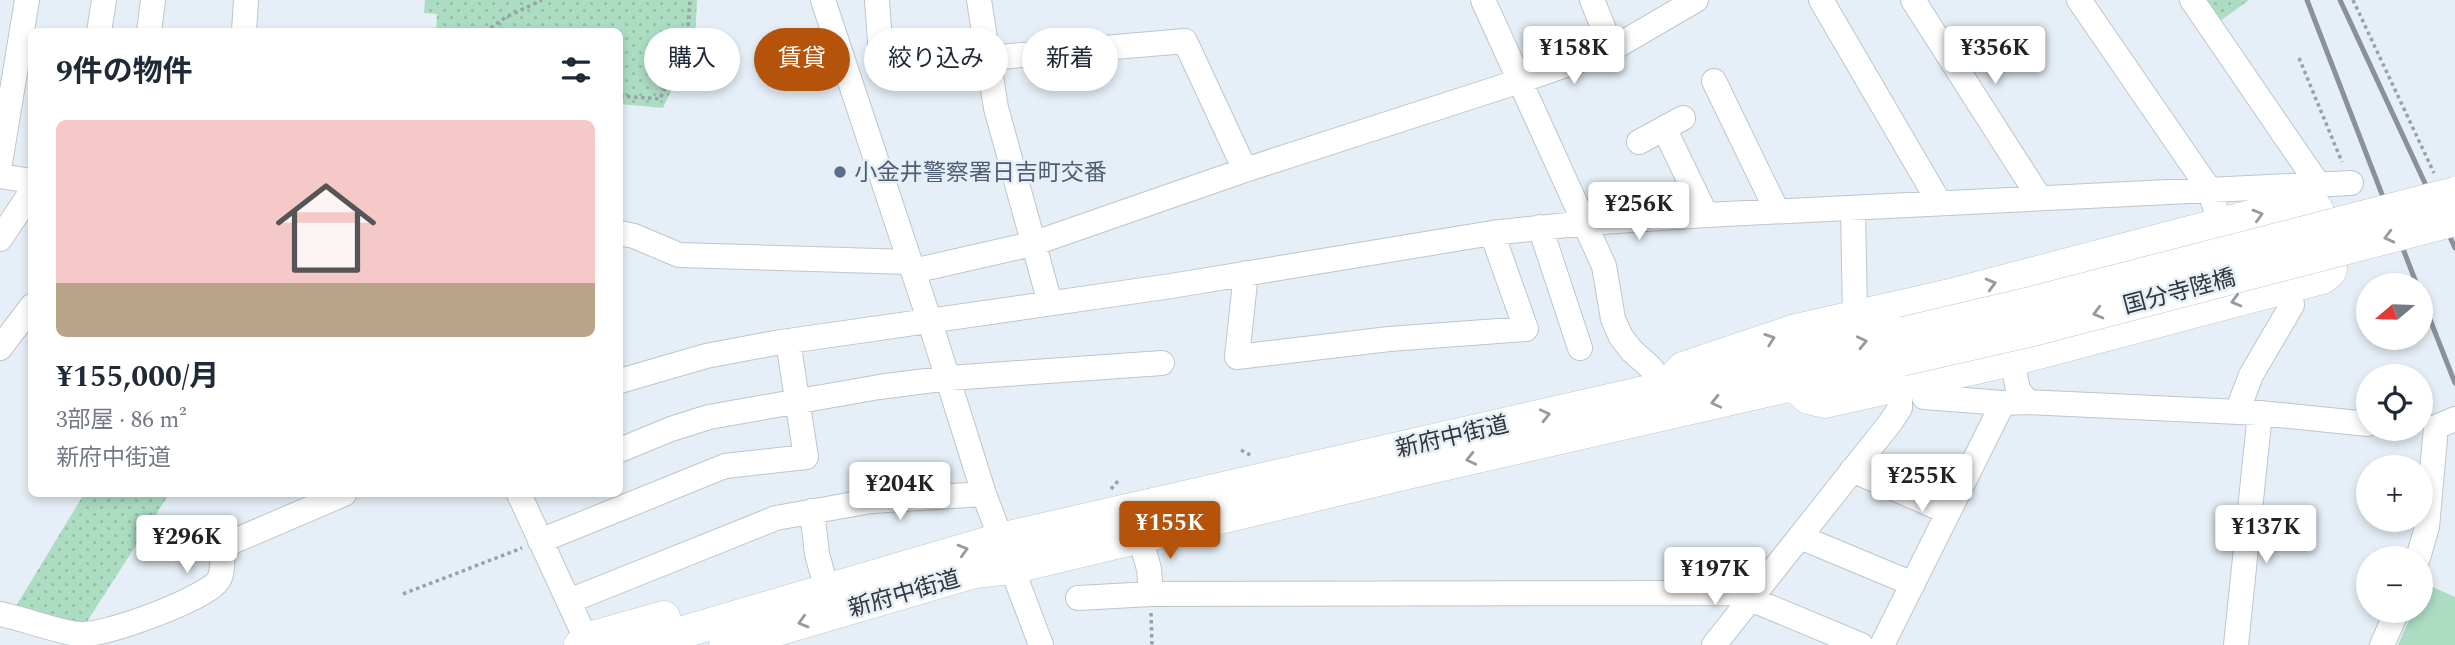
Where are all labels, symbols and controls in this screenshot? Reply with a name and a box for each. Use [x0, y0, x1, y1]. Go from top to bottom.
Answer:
pin: ¥158K [1525, 27, 1623, 86]
pin: ¥356K [1946, 27, 2044, 86]
chip: 購入 [644, 28, 740, 91]
chip: 賃貸 [754, 28, 850, 91]
chip: 絞り込み [864, 28, 1008, 91]
chip: 新着 [1022, 28, 1118, 91]
text: ¥158K [1539, 31, 1609, 66]
text: ¥356K [1960, 31, 2030, 66]
text: 9件の物件 [56, 49, 193, 95]
icon: filters [557, 51, 595, 89]
place label: 小金井警察署日吉町交番 [854, 156, 1107, 191]
marker: 小金井警察署日吉町交番 [832, 164, 848, 180]
icon: home [263, 165, 389, 291]
pin: ¥256K [1590, 182, 1688, 242]
text: ¥256K [1604, 187, 1674, 222]
one-way arrow [2252, 208, 2264, 223]
one-way arrow [2383, 229, 2395, 243]
street label: 国分寺陸橋 [2119, 261, 2239, 324]
north arrow [2356, 273, 2432, 350]
map controls [2356, 273, 2433, 623]
one-way arrow [1985, 278, 1997, 292]
one-way arrow [2230, 293, 2242, 308]
one-way arrow [2092, 305, 2104, 319]
one-way arrow [1763, 333, 1776, 347]
one-way arrow [1856, 336, 1868, 350]
text: ¥155,000/月 [56, 354, 219, 400]
button: locate [2356, 364, 2433, 441]
one-way arrow [1710, 394, 1722, 408]
text: 3部屋 · 86 m² [56, 403, 187, 438]
street label: 新府中街道 [1392, 407, 1512, 467]
one-way arrow [1539, 409, 1551, 424]
text: 新府中街道 [56, 441, 171, 476]
one-way arrow [1465, 451, 1477, 465]
pin: ¥255K [1873, 454, 1971, 514]
button: + [2356, 455, 2433, 532]
text: ¥255K [1887, 459, 1957, 494]
pin: ¥204K [851, 462, 949, 522]
text: ¥204K [865, 467, 935, 502]
pin: ¥155K [1121, 502, 1219, 561]
pin: ¥137K [2217, 505, 2315, 565]
text: ¥155K [1135, 506, 1205, 541]
text: ¥137K [2231, 510, 2301, 545]
pin: ¥296K [138, 516, 236, 575]
text: ¥296K [152, 520, 222, 555]
one-way arrow [957, 543, 969, 558]
button: − [2356, 546, 2433, 623]
pin: ¥197K [1666, 548, 1764, 607]
text: ¥197K [1680, 552, 1750, 587]
street label: 新府中街道 [844, 562, 965, 627]
one-way arrow [797, 614, 809, 629]

